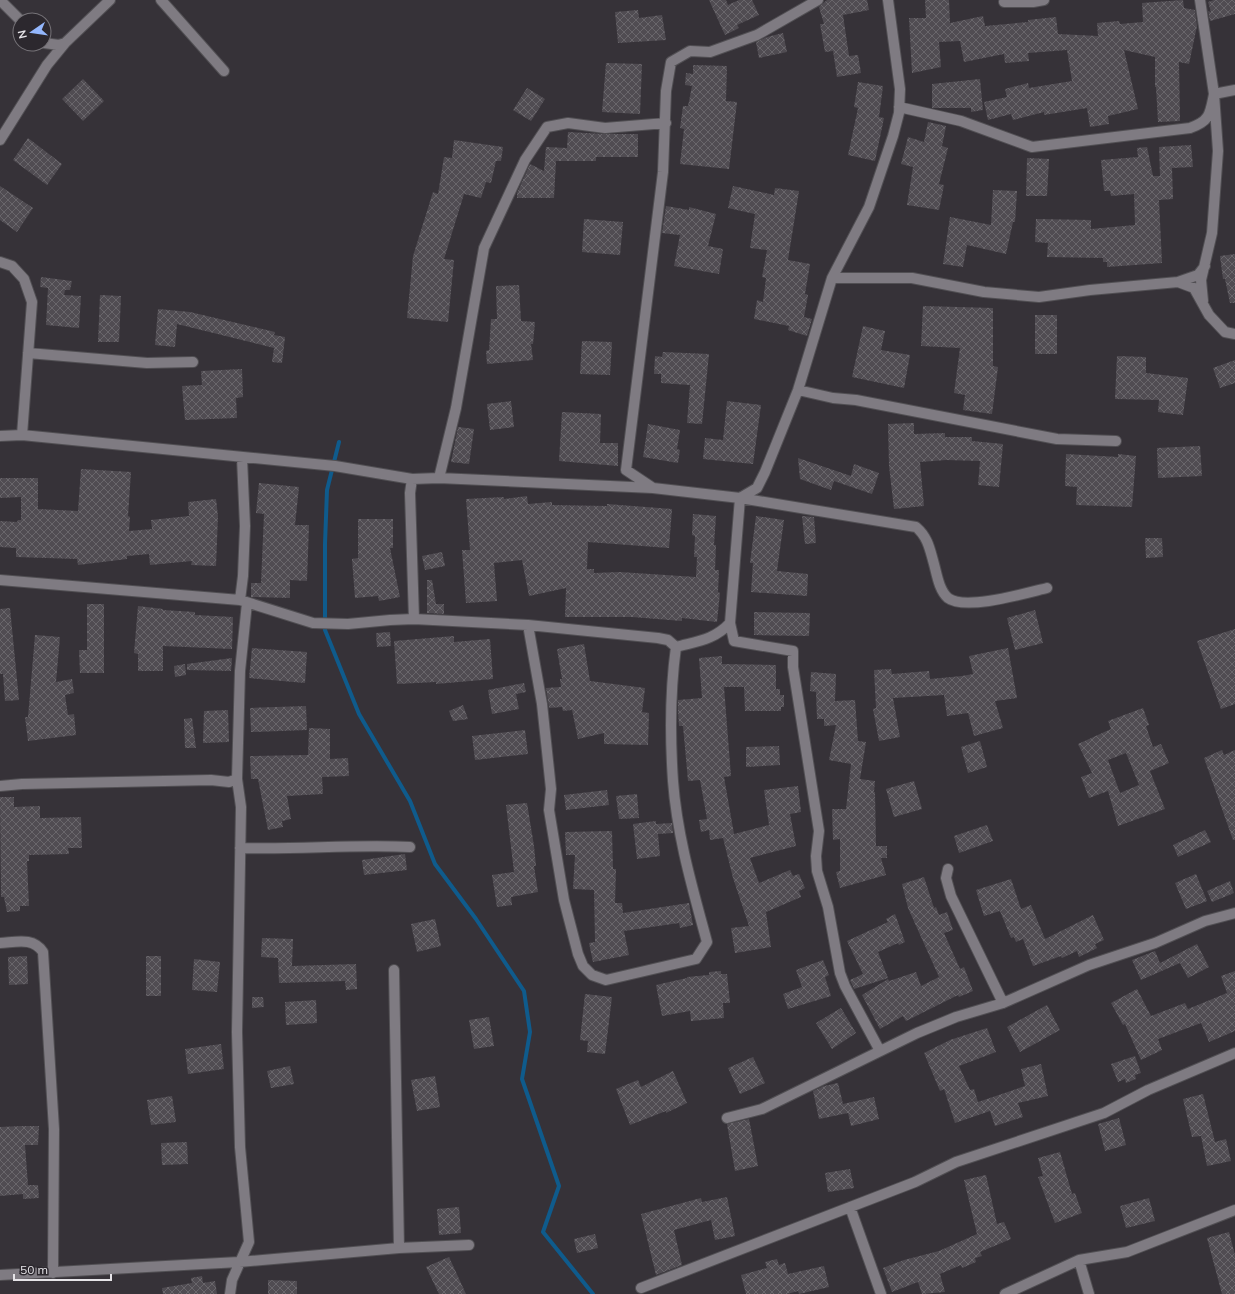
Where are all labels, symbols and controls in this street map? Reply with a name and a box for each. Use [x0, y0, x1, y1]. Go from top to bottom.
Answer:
north arrow [12, 12, 52, 52]
text: N [15, 29, 30, 40]
scale bar [14, 1256, 111, 1282]
text: 50 m [20, 1262, 48, 1277]

